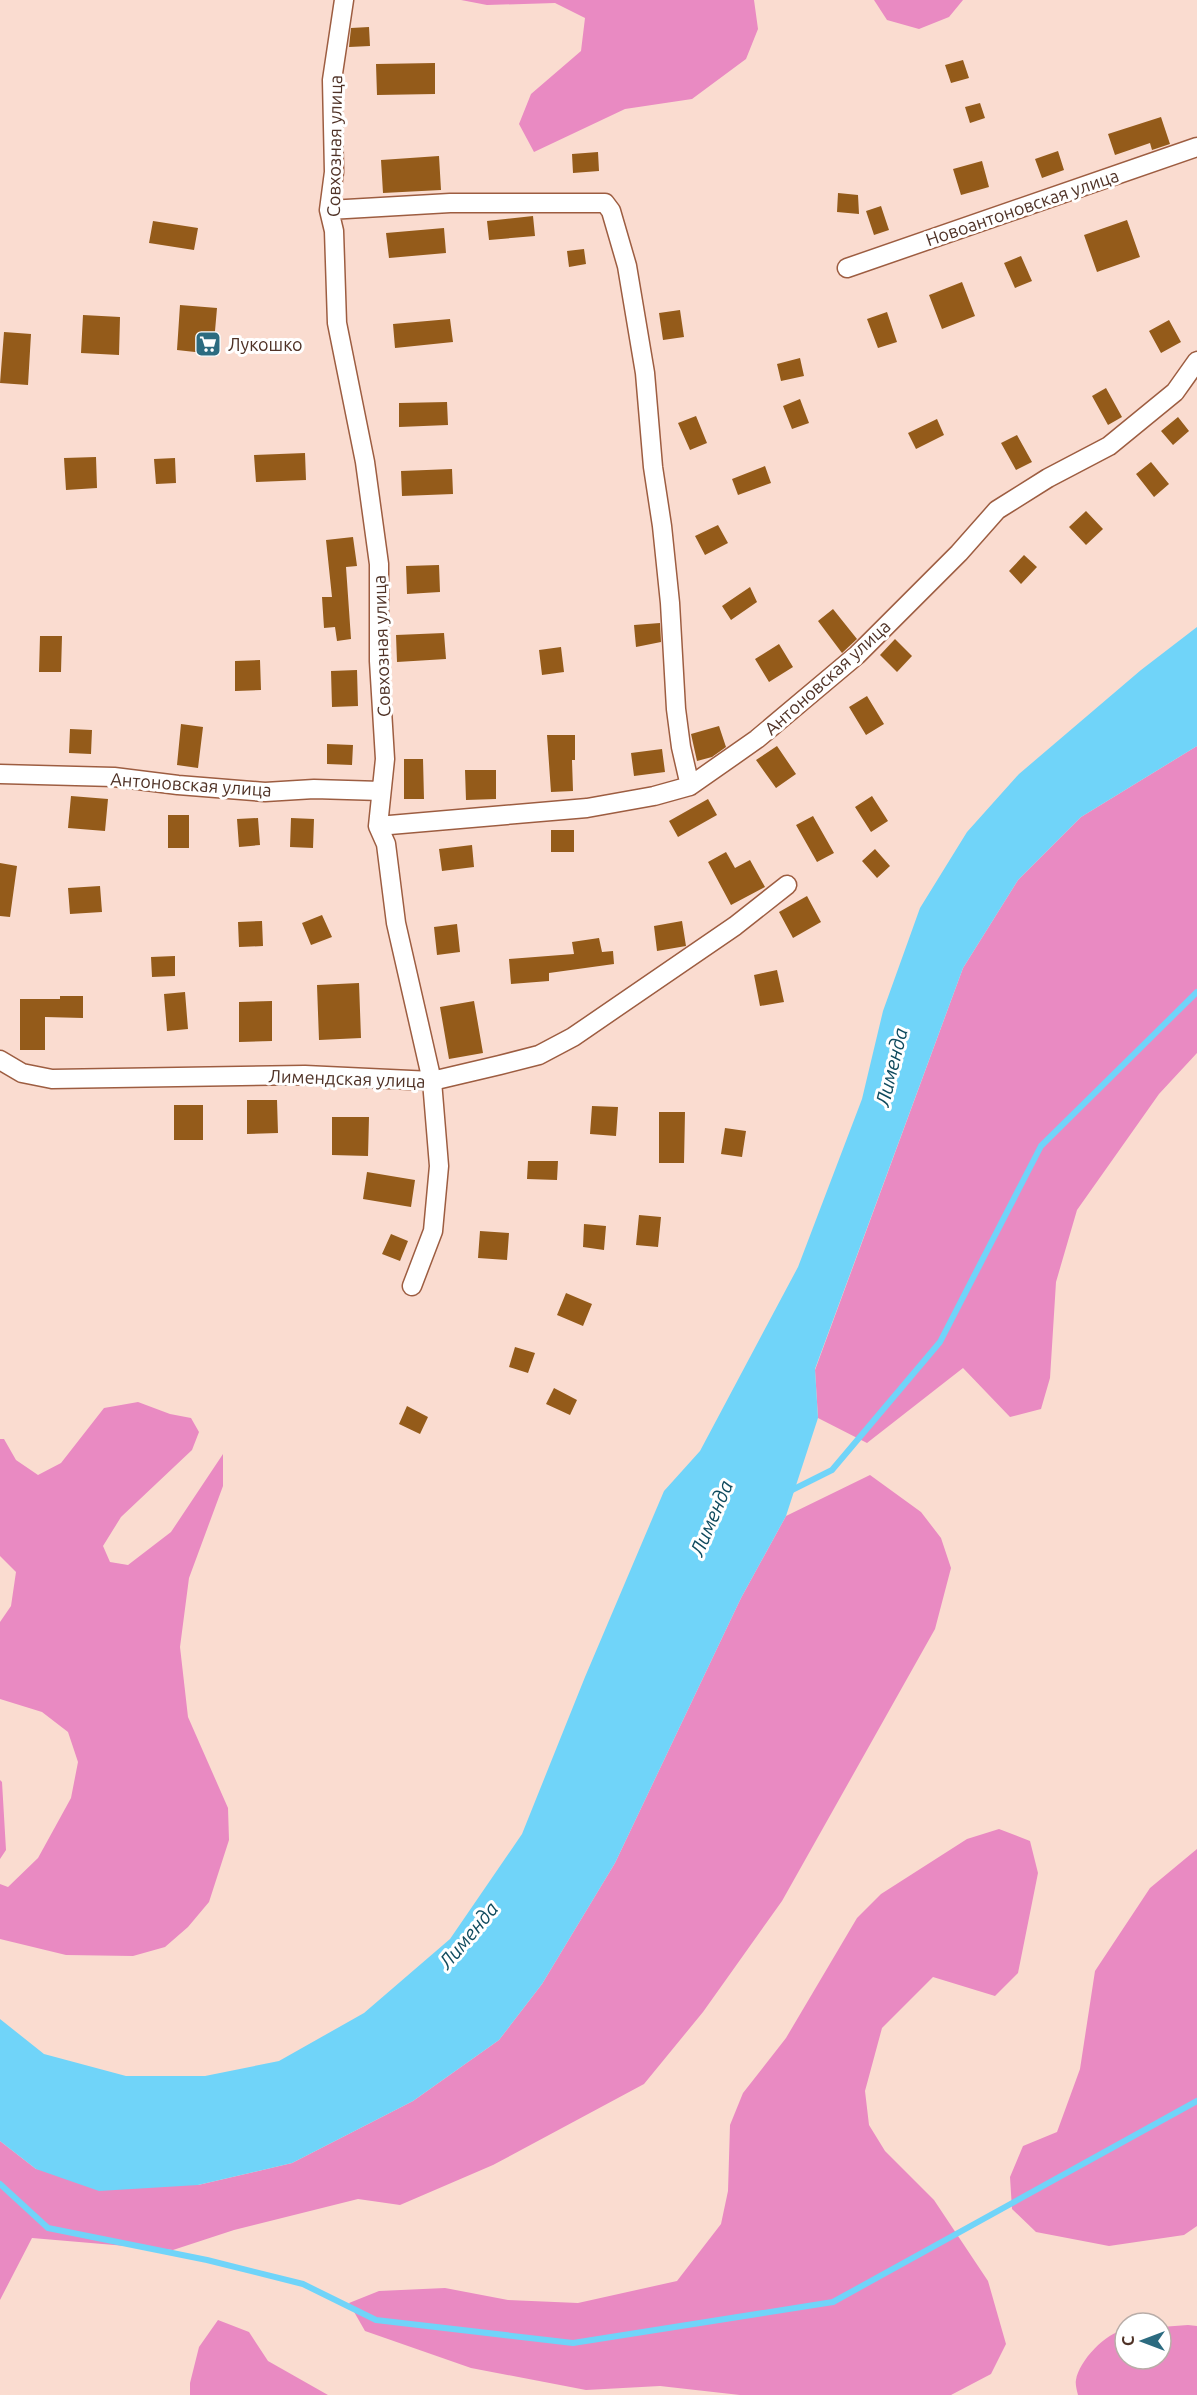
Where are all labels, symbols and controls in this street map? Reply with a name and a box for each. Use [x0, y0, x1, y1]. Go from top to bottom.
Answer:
street label: Совхозная улица [323, 75, 345, 217]
street label: Новоантоновская улица [923, 165, 1121, 249]
supermarket icon: Лукошко [193, 329, 223, 359]
place label: Лукошко [228, 334, 303, 354]
street label: Совхозная улица [369, 575, 393, 717]
street label: Антоновская улица [760, 615, 894, 739]
street label: Антоновская улица [110, 768, 272, 800]
water label: Лименда [870, 1025, 912, 1109]
street label: Лимендская улица [268, 1065, 426, 1091]
water label: Лименда [684, 1477, 737, 1560]
water label: Лименда [433, 1897, 503, 1974]
north arrow [1113, 2311, 1173, 2371]
text: С [1119, 2336, 1137, 2346]

